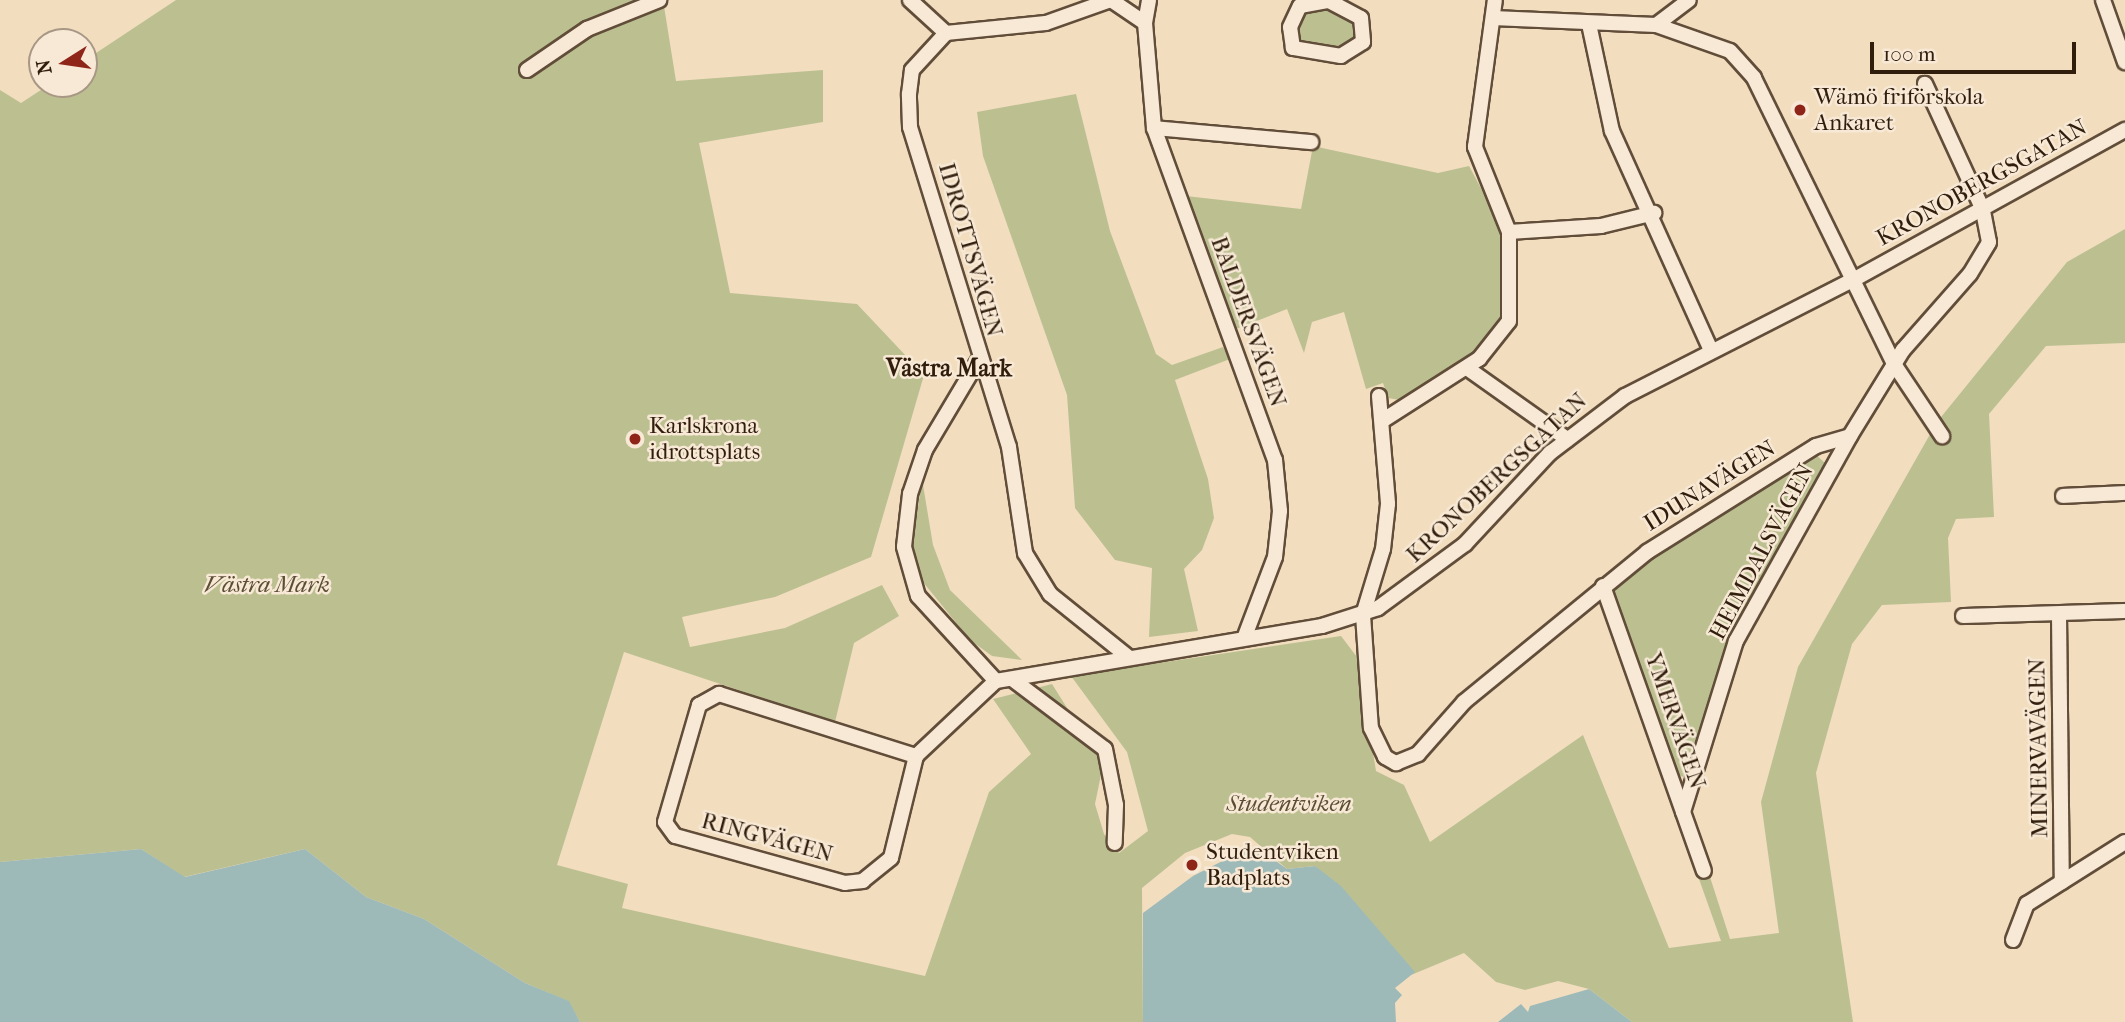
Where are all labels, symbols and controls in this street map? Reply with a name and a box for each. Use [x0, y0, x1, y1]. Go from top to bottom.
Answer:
north arrow [28, 28, 98, 98]
scale bar [1873, 28, 2080, 72]
text: 100 m [1883, 42, 1936, 66]
text: N [32, 58, 57, 76]
place label: Wämö friförskola Ankaret [1814, 83, 1984, 137]
marker: Wämö friförskola Ankaret [1792, 102, 1808, 118]
street label: KRONOBERGSGATAN [1872, 114, 2092, 252]
street label: IDROTTSVÄGEN [932, 160, 1008, 340]
street label: BALDERSVÄGEN [1204, 233, 1292, 411]
district label: Västra Mark [886, 355, 1012, 383]
street label: KRONOBERGSGATAN [1401, 387, 1593, 569]
place label: Karlskrona idrottsplats [649, 412, 760, 466]
marker: Karlskrona idrottsplats [627, 431, 643, 447]
street label: IDUNAVÄGEN [1639, 434, 1781, 538]
street label: HEIMDALSVÄGEN [1704, 459, 1820, 645]
park label: Västra Mark [204, 571, 330, 599]
street label: YMERVÄGEN [1639, 649, 1711, 793]
street label: MINERVAVÄGEN [2024, 658, 2054, 838]
park label: Studentviken [1226, 790, 1352, 818]
street label: RINGVÄGEN [698, 807, 836, 869]
place label: Studentviken Badplats [1206, 838, 1339, 892]
marker: Studentviken Badplats [1184, 857, 1200, 873]

